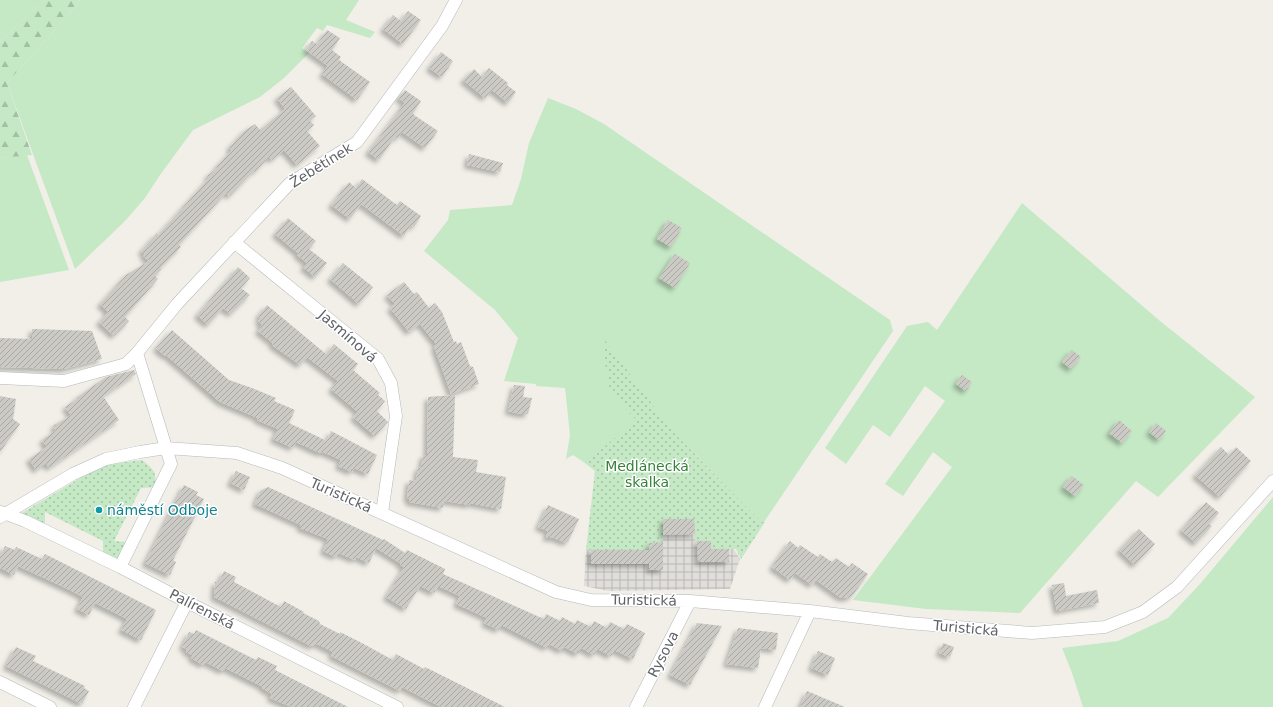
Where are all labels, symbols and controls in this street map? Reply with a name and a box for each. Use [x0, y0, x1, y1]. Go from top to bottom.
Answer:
street label: Žebětínek [286, 138, 356, 191]
street label: Jasmínová [315, 306, 380, 366]
park label: Medlánecká skalka [605, 458, 689, 490]
street label: Turistická [307, 474, 374, 516]
place label: náměstí Odboje [107, 502, 218, 518]
marker: náměstí Odboje [94, 505, 104, 515]
street label: Palírenská [167, 586, 237, 632]
street label: Turistická [610, 591, 677, 609]
street label: Turistická [932, 617, 999, 639]
street label: Rysova [645, 628, 681, 680]

